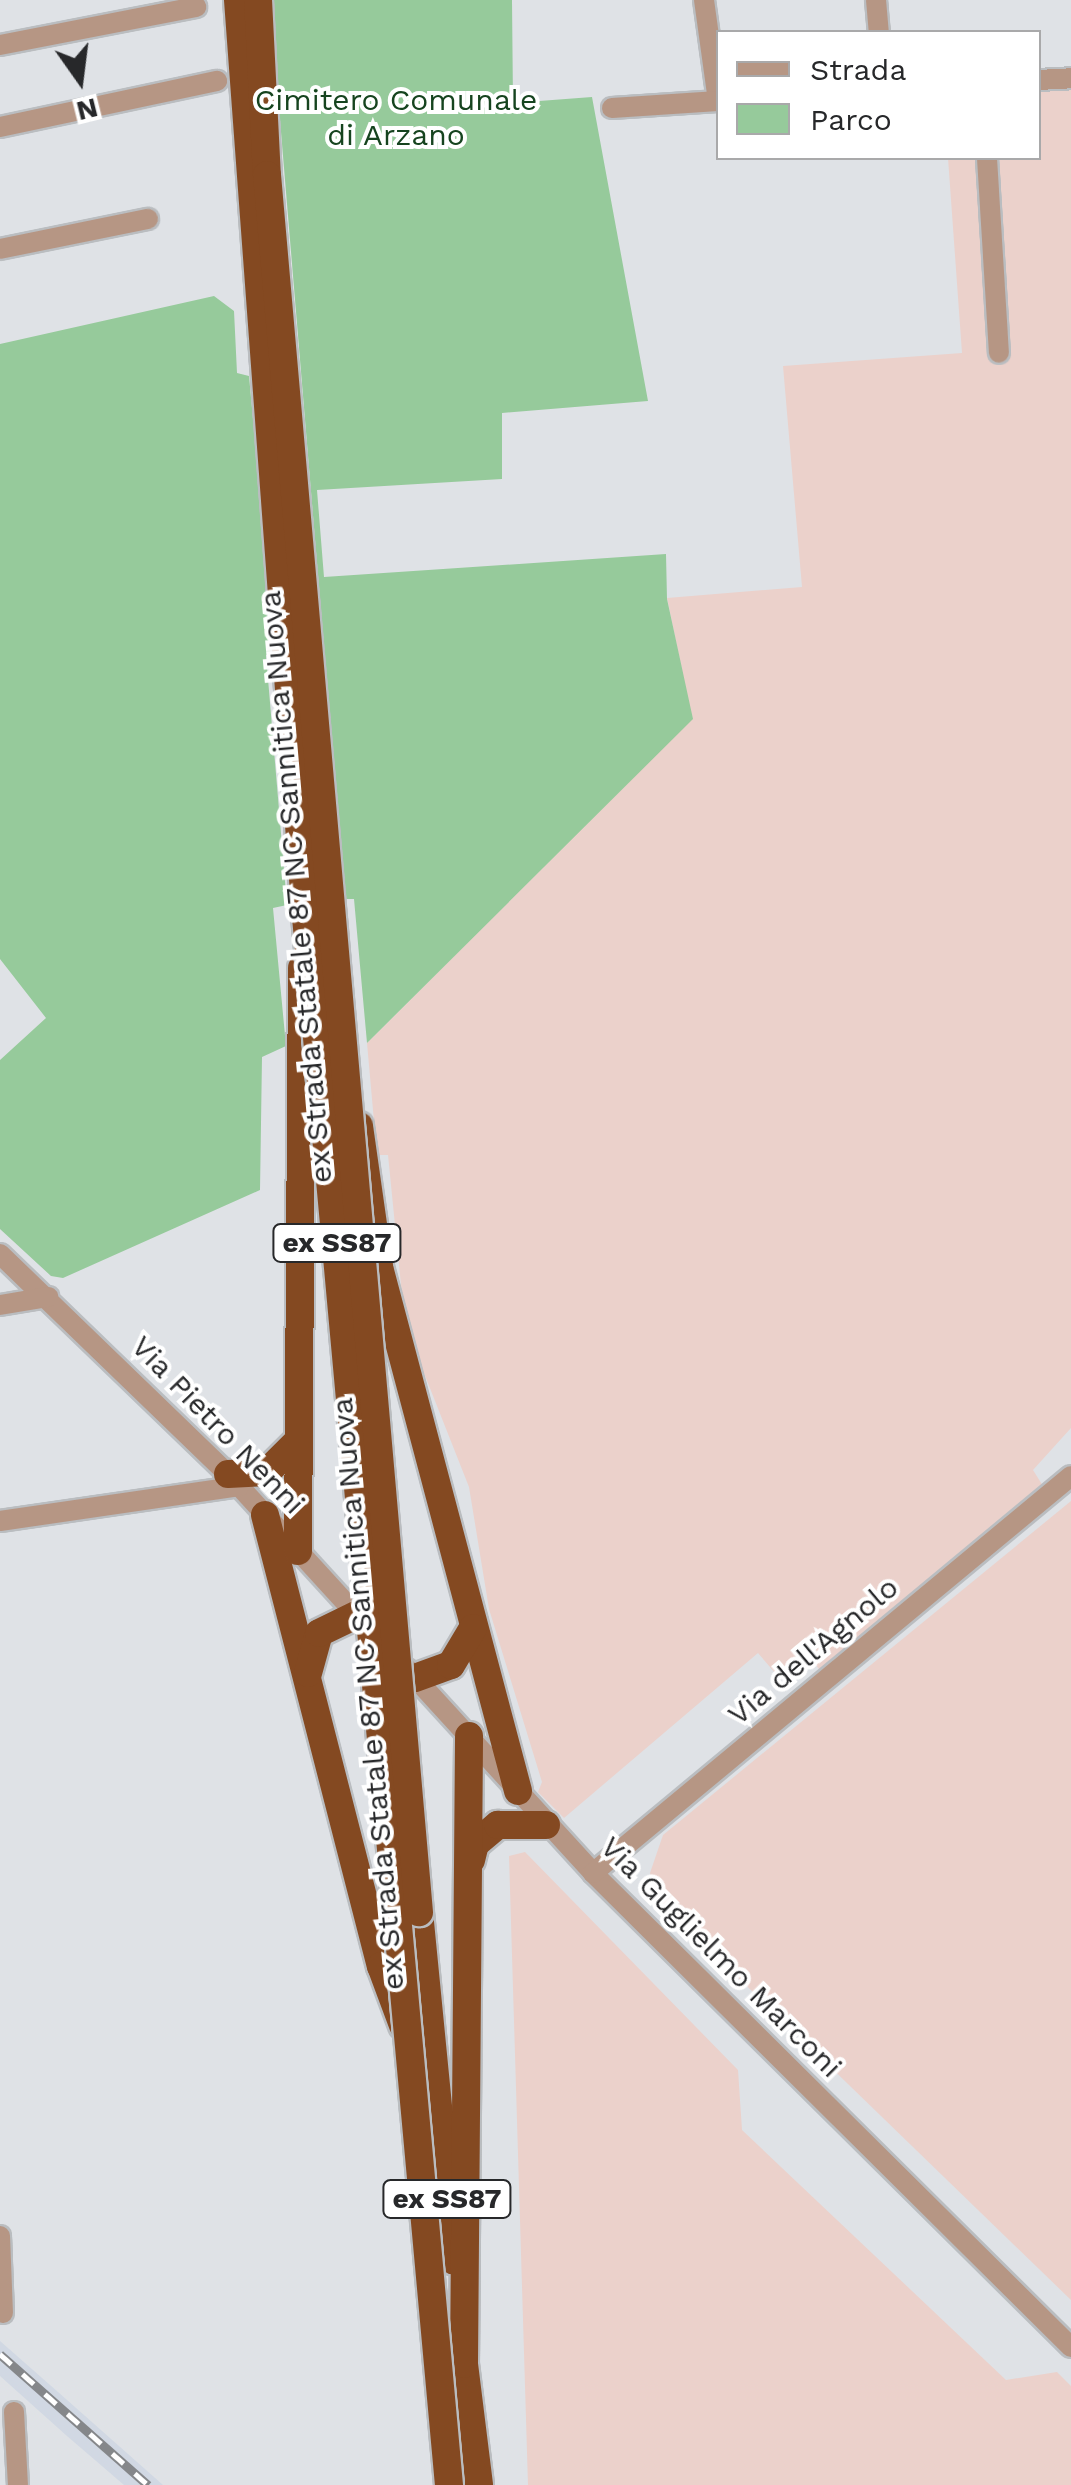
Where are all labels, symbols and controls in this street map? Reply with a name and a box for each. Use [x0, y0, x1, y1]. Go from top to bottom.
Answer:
north arrow [30, 30, 130, 130]
legend [716, 30, 1041, 160]
text: Strada [810, 52, 906, 87]
park label: Cimitero Comunale di Arzano [255, 82, 537, 152]
text: N [73, 91, 101, 128]
text: Parco [810, 102, 892, 137]
street label: ex Strada Statale 87 NC Sannitica Nuova [252, 588, 340, 1186]
road number: ex SS87 [272, 1220, 402, 1266]
street label: Via Pietro Nenni [124, 1328, 312, 1522]
street label: ex Strada Statale 87 NC Sannitica Nuova [324, 1395, 412, 1993]
street label: Via dell'Agnolo [720, 1569, 906, 1733]
street label: Via Guglielmo Marconi [593, 1829, 849, 2085]
road number: ex SS87 [382, 2176, 512, 2222]

